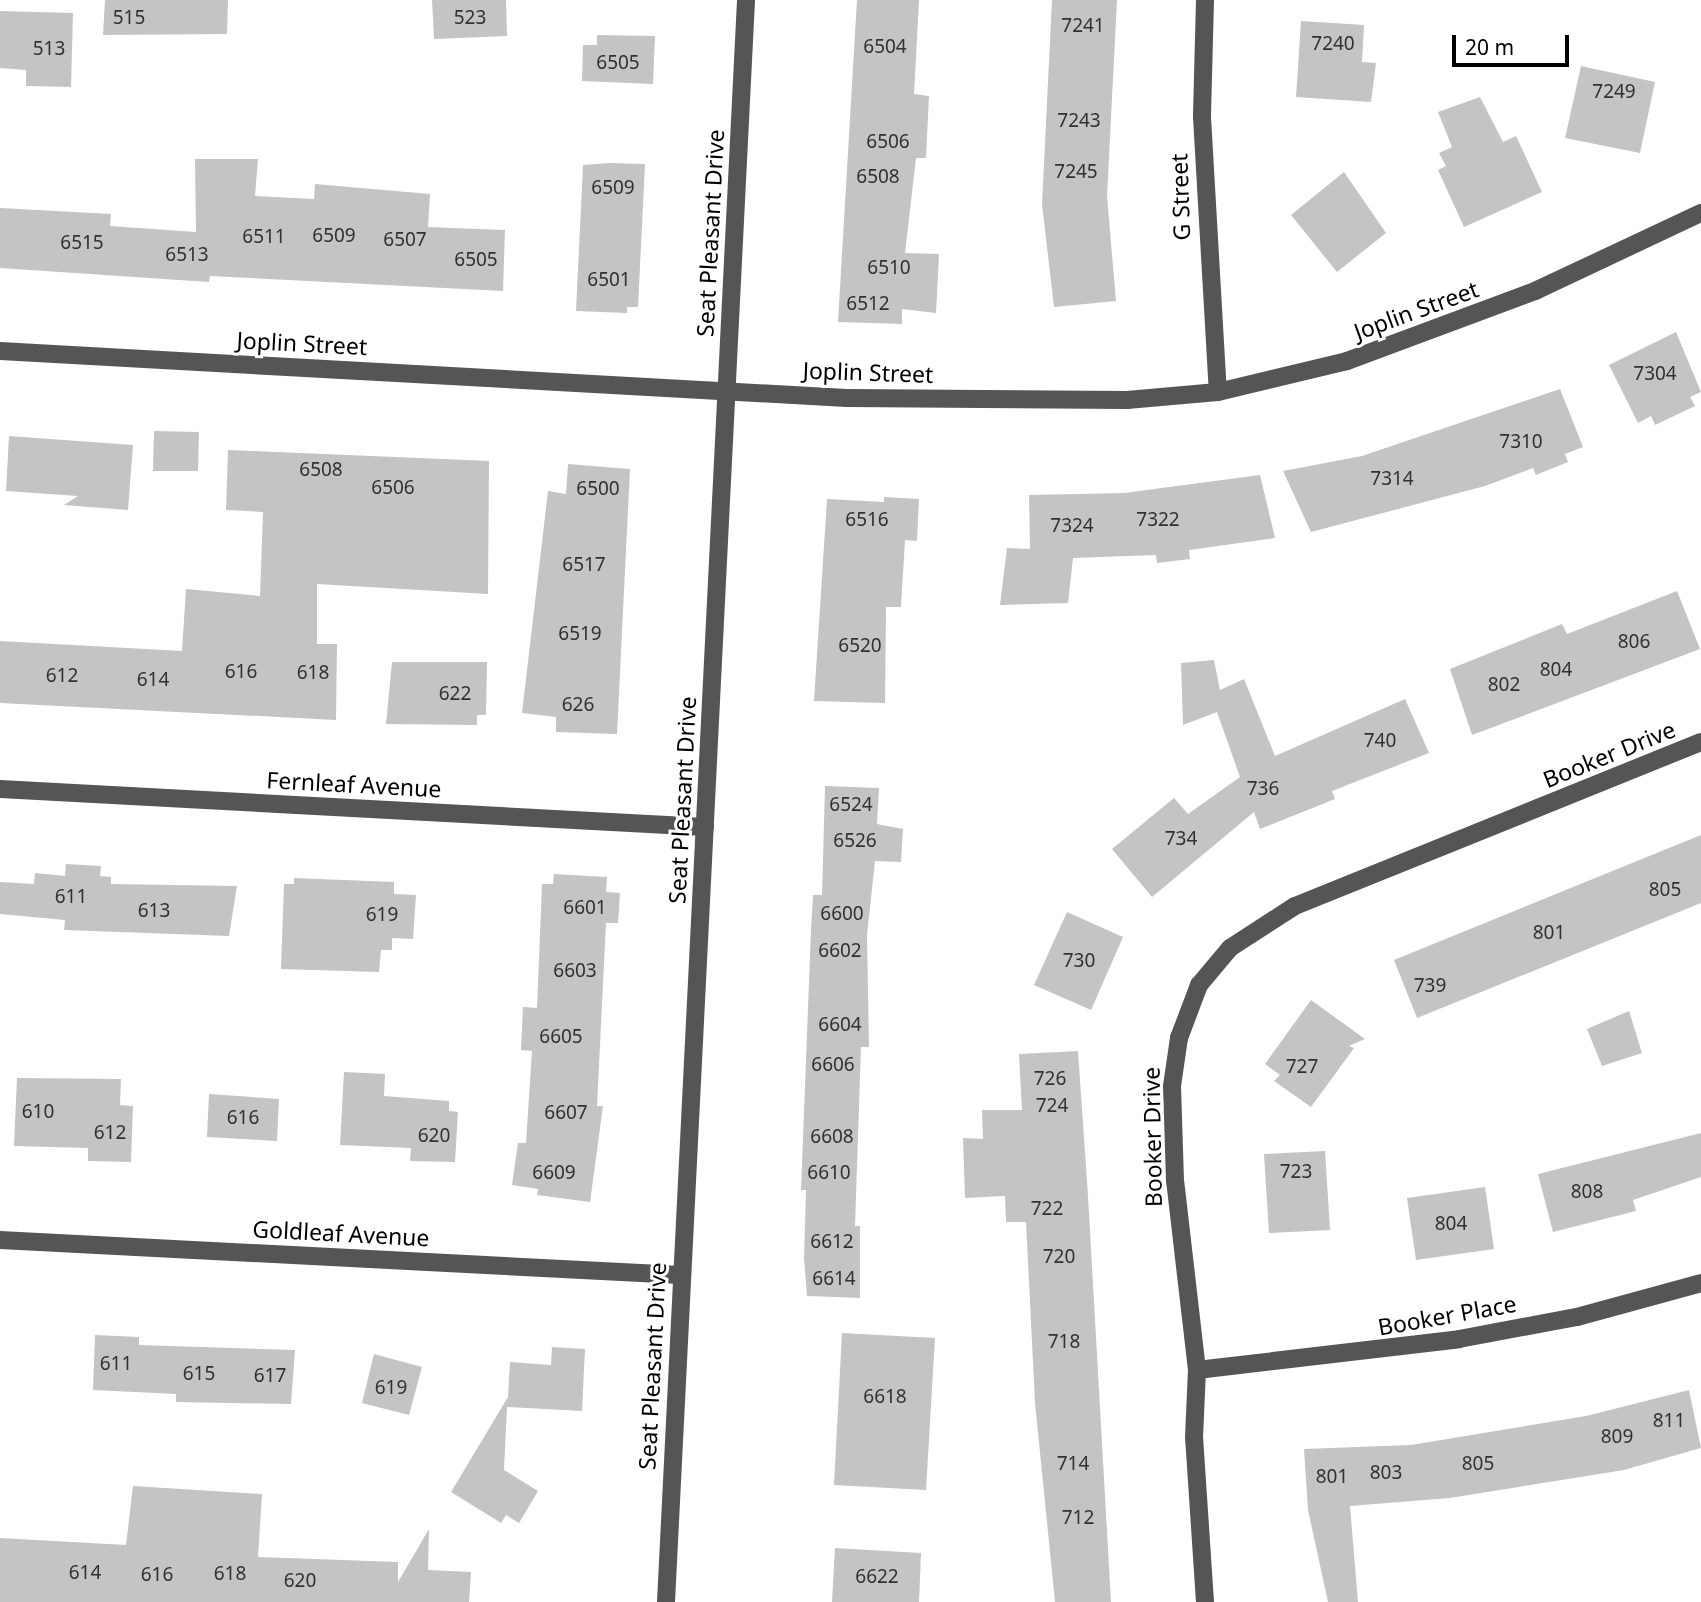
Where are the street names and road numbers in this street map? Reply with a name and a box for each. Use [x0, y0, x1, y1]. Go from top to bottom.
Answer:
street label: Seat Pleasant Drive [691, 129, 729, 337]
street label: G Street [1165, 153, 1195, 241]
street label: Joplin Street [1350, 275, 1482, 345]
street label: Joplin Street [236, 326, 368, 360]
street label: Joplin Street [802, 356, 934, 388]
street label: Seat Pleasant Drive [663, 696, 701, 904]
street label: Booker Drive [1539, 715, 1679, 793]
street label: Fernleaf Avenue [266, 766, 442, 802]
street label: Booker Drive [1137, 1067, 1167, 1207]
street label: Goldleaf Avenue [252, 1215, 430, 1251]
street label: Seat Pleasant Drive [633, 1262, 671, 1470]
street label: Booker Place [1376, 1289, 1518, 1341]

